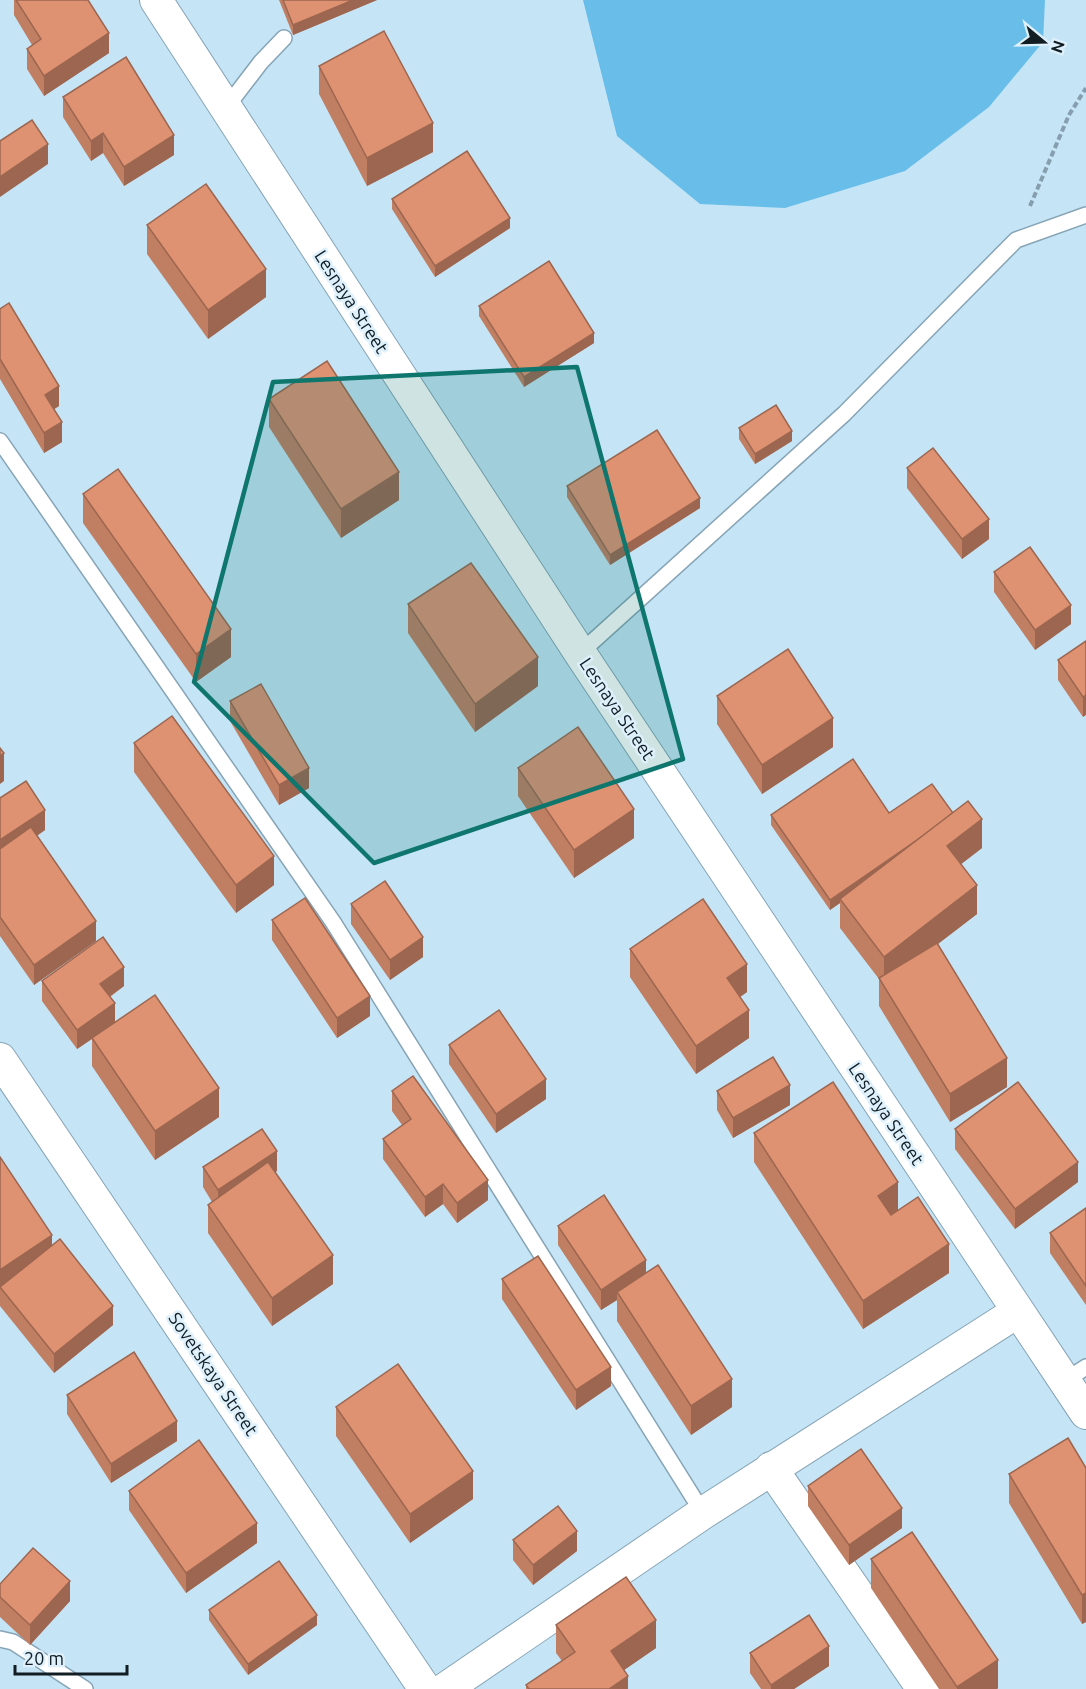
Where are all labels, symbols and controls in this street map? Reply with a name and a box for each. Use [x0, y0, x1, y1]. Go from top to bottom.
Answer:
north arrow [1014, 12, 1074, 72]
text: N [1048, 38, 1069, 55]
street label: Lesnaya Street [311, 246, 393, 357]
street label: Lesnaya Street [576, 654, 659, 763]
street label: Lesnaya Street [845, 1059, 928, 1168]
street label: Sovetskaya Street [165, 1308, 262, 1439]
scale bar [15, 1638, 128, 1676]
text: 20 m [24, 1648, 64, 1668]

